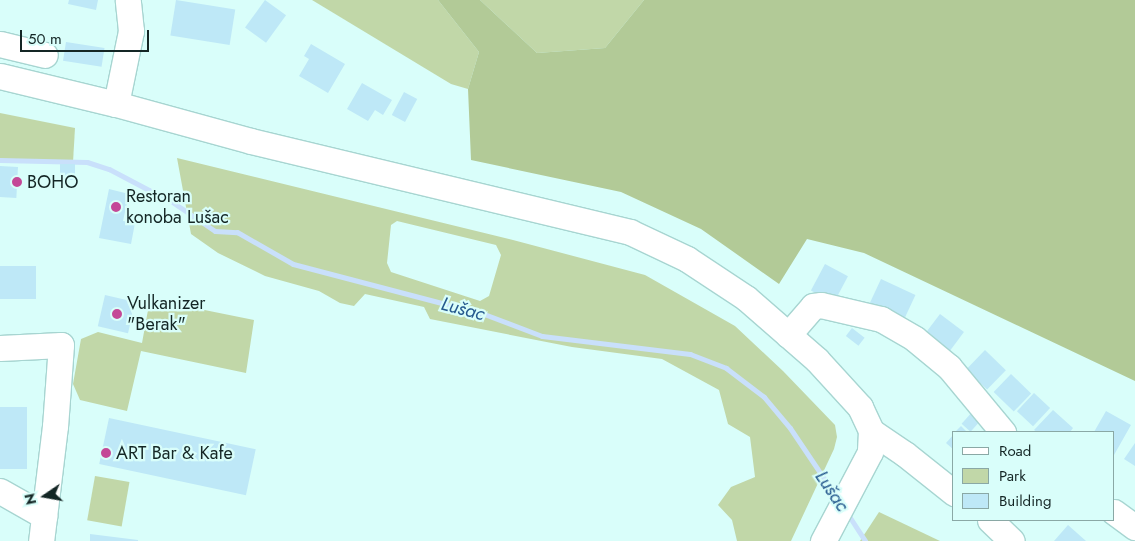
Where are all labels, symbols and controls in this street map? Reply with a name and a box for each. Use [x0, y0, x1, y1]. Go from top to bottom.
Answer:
scale bar [22, 20, 151, 52]
text: 50 m [28, 28, 62, 50]
place label: BOHO [27, 171, 78, 193]
marker: BOHO [11, 176, 23, 188]
place label: Restoran konoba Lušac [126, 186, 229, 228]
marker: Restoran konoba Lušac [110, 201, 122, 213]
water label: Lušac [439, 292, 487, 326]
place label: Vulkanizer "Berak" [127, 293, 205, 336]
marker: Vulkanizer "Berak" [111, 308, 123, 320]
legend [952, 431, 1115, 521]
text: Road [999, 440, 1031, 462]
place label: ART Bar & Кafe [116, 442, 233, 464]
marker: ART Bar & Кafe [100, 447, 112, 459]
text: Park [999, 465, 1026, 487]
water label: Lušac [810, 466, 854, 516]
north arrow [20, 471, 70, 521]
text: Building [999, 490, 1051, 512]
text: N [19, 492, 41, 507]

